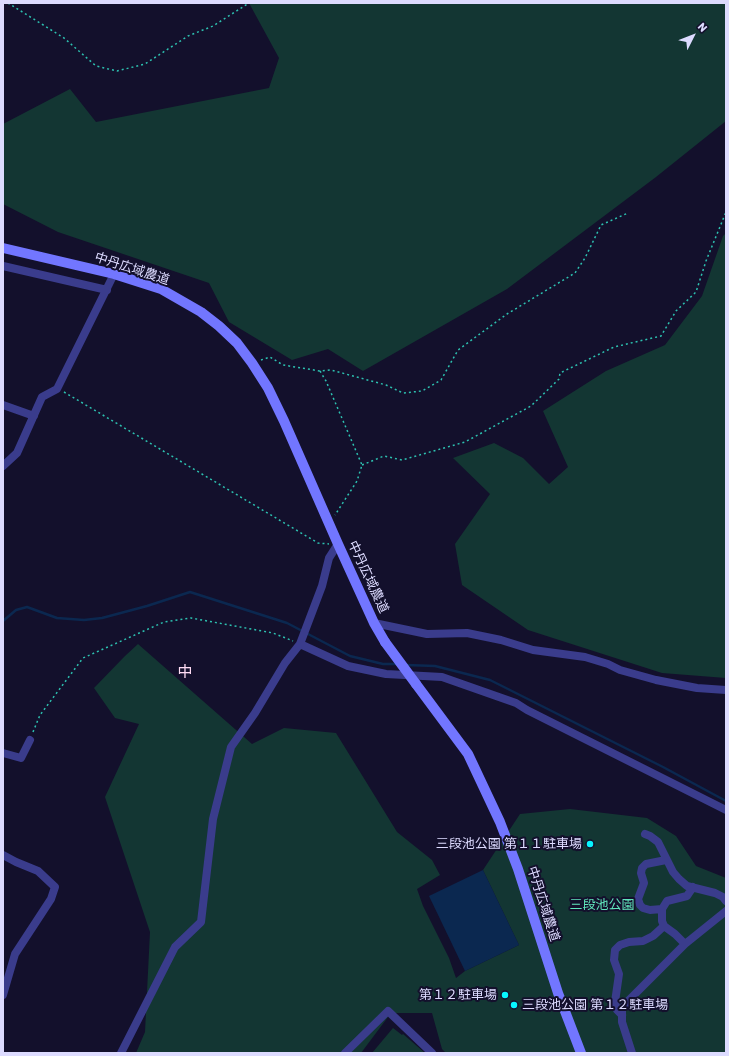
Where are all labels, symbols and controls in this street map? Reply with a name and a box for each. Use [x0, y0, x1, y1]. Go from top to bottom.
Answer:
north arrow [673, 16, 713, 56]
text: N [695, 20, 710, 35]
street label: 中丹広域農道 [92, 250, 172, 288]
street label: 中丹広域農道 [344, 538, 392, 616]
district label: 中 [178, 664, 192, 682]
place label: 三段池公園 第１１駐車場 [436, 836, 582, 852]
marker: 三段池公園 第１１駐車場 [585, 839, 595, 849]
street label: 中丹広域農道 [524, 864, 562, 944]
park label: 三段池公園 [570, 897, 634, 913]
place label: 第１２駐車場 [419, 987, 497, 1003]
marker: 第１２駐車場 [500, 990, 510, 1000]
place label: 三段池公園 第１２駐車場 [522, 997, 668, 1013]
marker: 三段池公園 第１２駐車場 [509, 1000, 519, 1010]

